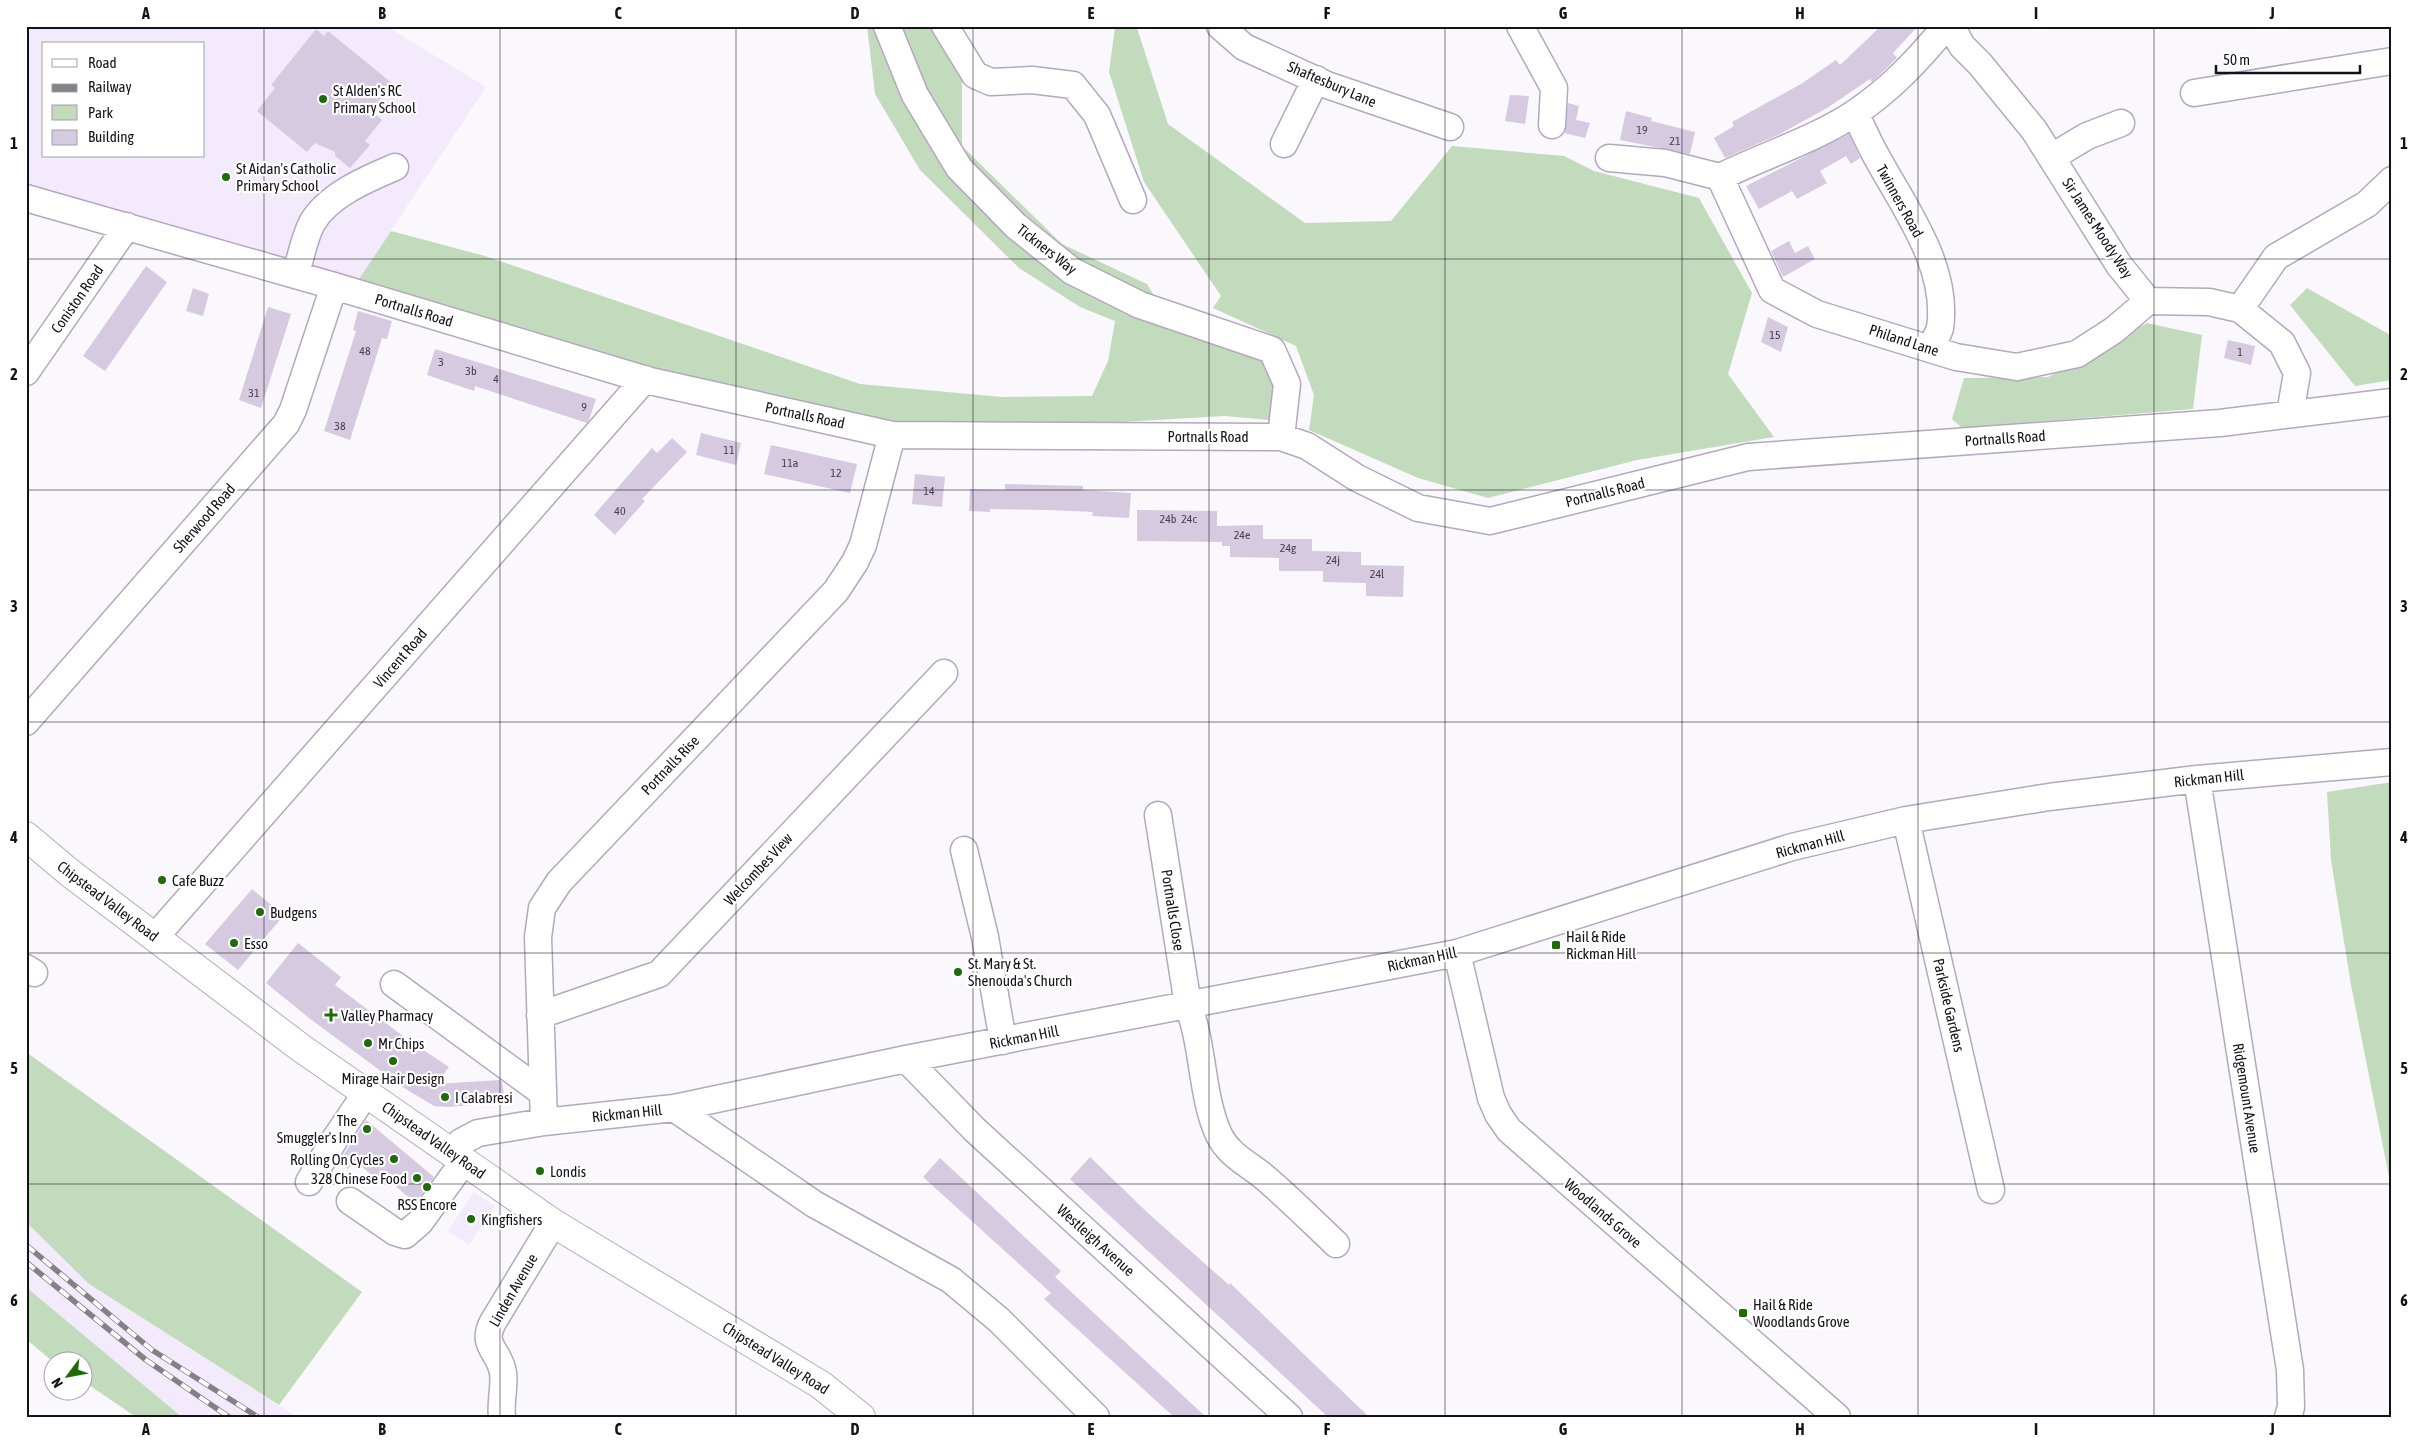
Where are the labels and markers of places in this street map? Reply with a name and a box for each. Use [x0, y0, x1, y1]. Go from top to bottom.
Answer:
place label: St AIden's RC Primary School [333, 82, 416, 116]
marker: St AIden's RC Primary School [317, 93, 329, 105]
place label: St Aidan's Catholic Primary School [236, 160, 336, 194]
marker: St Aidan's Catholic Primary School [220, 171, 232, 183]
place label: Cafe Buzz [172, 872, 224, 889]
marker: Cafe Buzz [156, 874, 168, 886]
place label: Budgens [270, 904, 317, 921]
marker: Budgens [254, 906, 266, 918]
place label: Hail & Ride Rickman Hill [1566, 928, 1636, 962]
place label: Esso [244, 935, 268, 952]
marker: Esso [228, 937, 240, 949]
marker: Hail & Ride Rickman Hill [1550, 939, 1562, 951]
place label: St. Mary & St. Shenouda's Church [968, 955, 1072, 989]
marker: St. Mary & St. Shenouda's Church [952, 966, 964, 978]
place label: Valley Pharmacy [341, 1007, 433, 1024]
marker: Valley Pharmacy [325, 1009, 337, 1021]
place label: Mr Chips [378, 1035, 424, 1052]
marker: Mr Chips [362, 1037, 374, 1049]
marker: Mirage Hair Design [387, 1055, 399, 1067]
place label: Mirage Hair Design [342, 1070, 444, 1087]
place label: I Calabresi [455, 1089, 513, 1106]
marker: I Calabresi [439, 1091, 451, 1103]
place label: The Smuggler's Inn [277, 1112, 357, 1146]
marker: The Smuggler's Inn [361, 1123, 373, 1135]
place label: Rolling On Cycles [290, 1151, 384, 1168]
marker: Rolling On Cycles [388, 1153, 400, 1165]
place label: Londis [550, 1163, 586, 1180]
marker: Londis [534, 1165, 546, 1177]
place label: 328 Chinese Food [311, 1170, 407, 1187]
marker: 328 Chinese Food [411, 1172, 423, 1184]
marker: RSS Encore [421, 1181, 433, 1193]
place label: RSS Encore [397, 1196, 457, 1213]
place label: Kingfishers [481, 1211, 542, 1228]
marker: Kingfishers [465, 1213, 477, 1225]
place label: Hail & Ride Woodlands Grove [1753, 1296, 1850, 1330]
marker: Hail & Ride Woodlands Grove [1737, 1307, 1749, 1319]

